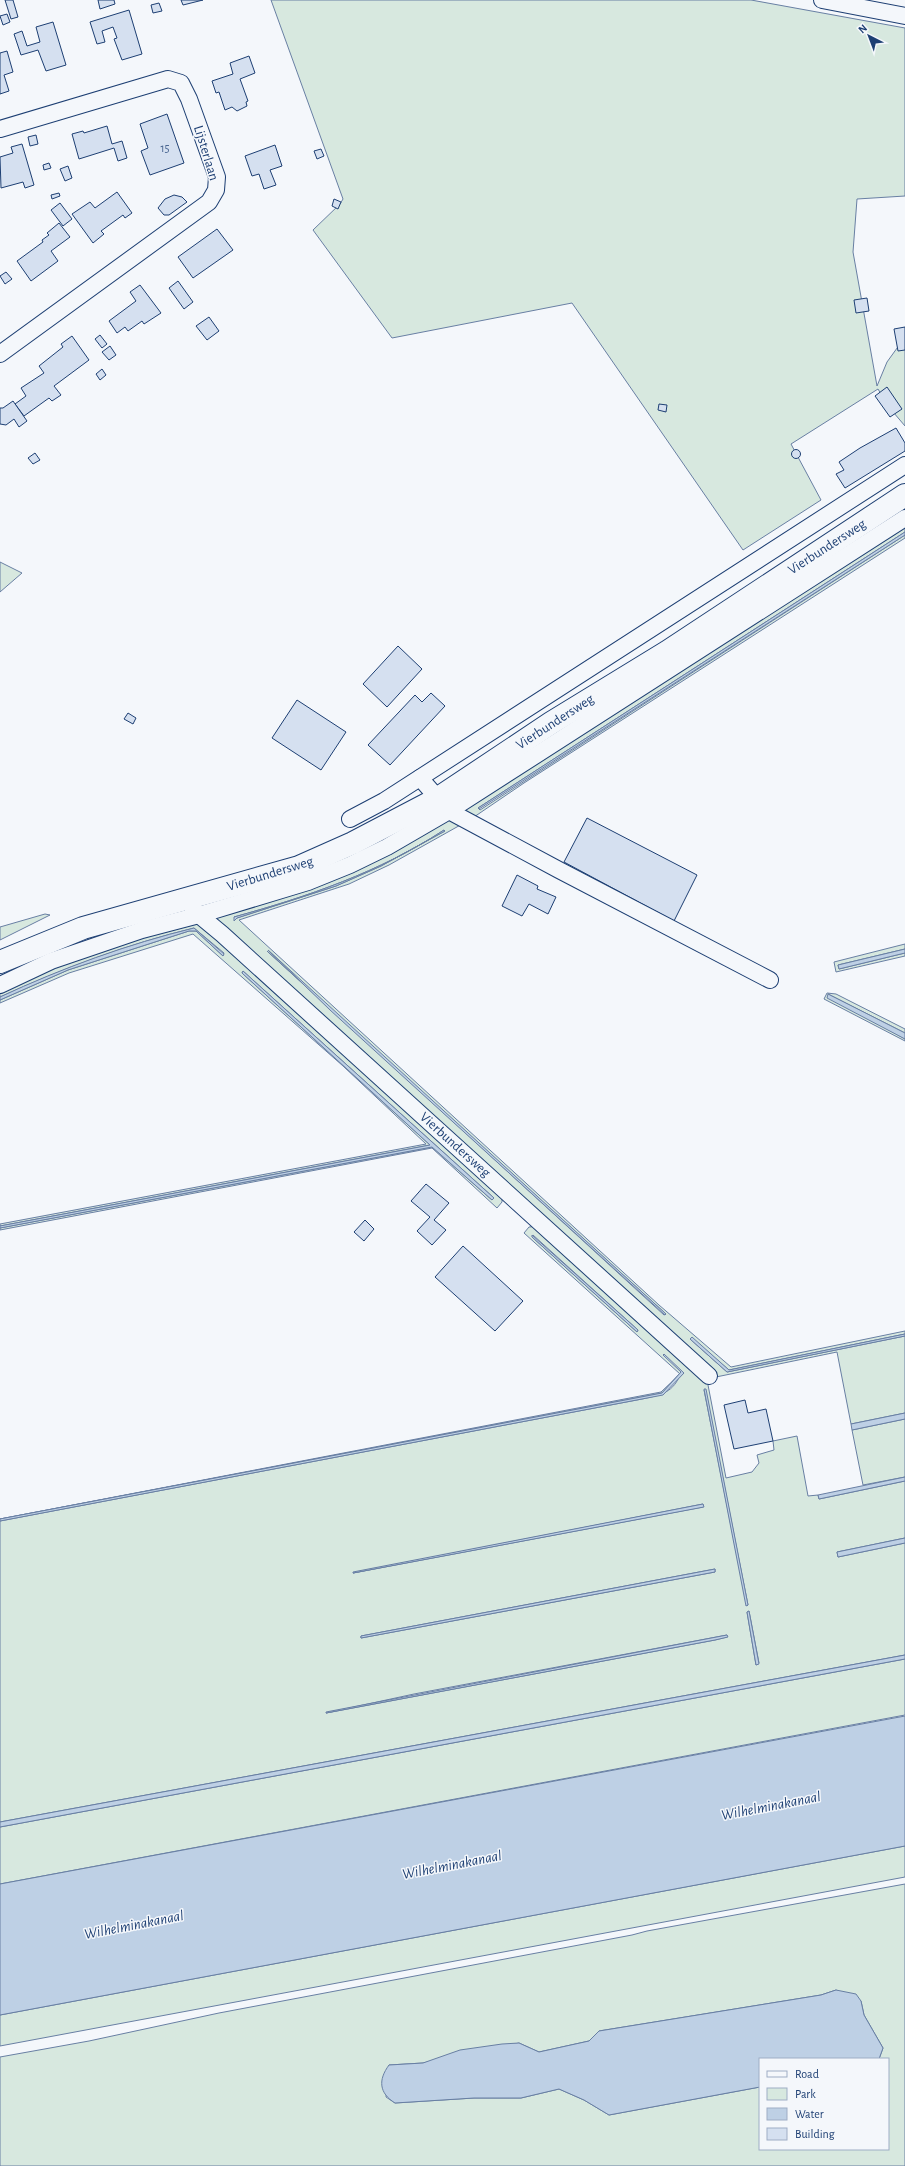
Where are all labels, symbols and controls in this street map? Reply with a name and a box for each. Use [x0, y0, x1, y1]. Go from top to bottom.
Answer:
north arrow [849, 16, 889, 56]
text: N [856, 22, 869, 36]
street label: Lijsterlaan [191, 124, 221, 182]
house number: 15 [160, 142, 170, 154]
street label: Vierbundersweg [786, 517, 868, 577]
street label: Vierbundersweg [514, 692, 596, 752]
street label: Vierbundersweg [225, 854, 315, 894]
street label: Vierbundersweg [417, 1110, 493, 1180]
water label: Wilhelminakanaal [720, 1789, 822, 1823]
water label: Wilhelminakanaal [401, 1848, 503, 1882]
water label: Wilhelminakanaal [83, 1908, 185, 1942]
legend [759, 2058, 889, 2150]
text: Road [795, 2068, 819, 2080]
text: Park [795, 2088, 816, 2100]
text: Water [795, 2108, 824, 2120]
text: Building [795, 2128, 835, 2140]

